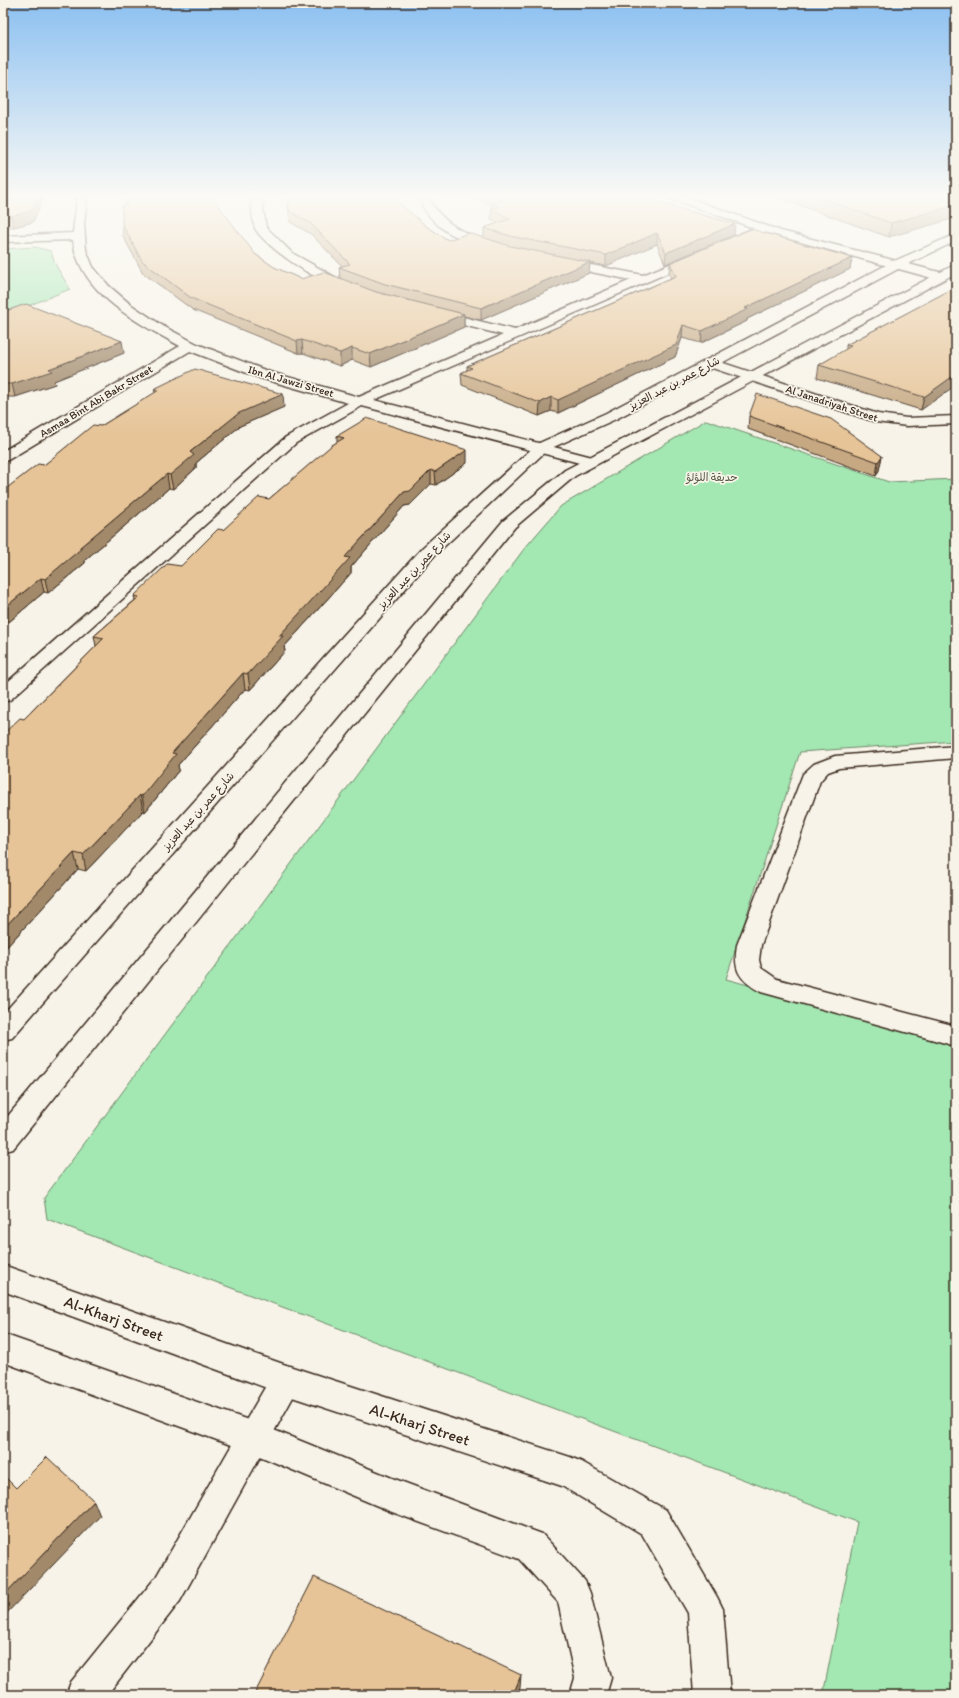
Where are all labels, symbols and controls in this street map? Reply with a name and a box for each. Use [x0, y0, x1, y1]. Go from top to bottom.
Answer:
street label: شارع عمر بن عبد العزيز [626, 354, 723, 415]
street label: Asmaa Bint Abi Bakr Street [37, 363, 155, 440]
street label: Ibn Al Jawzi Street [246, 363, 335, 400]
street label: Al Janadriyah Street [784, 382, 880, 425]
park label: حديقة اللؤلؤ [685, 471, 738, 485]
street label: شارع عمر بن عبد العزيز [374, 529, 455, 614]
street label: شارع عمر بن عبد العزيز [159, 769, 238, 855]
street label: Al-Kharj Street [62, 1292, 166, 1345]
street label: Al-Kharj Street [367, 1399, 472, 1450]

